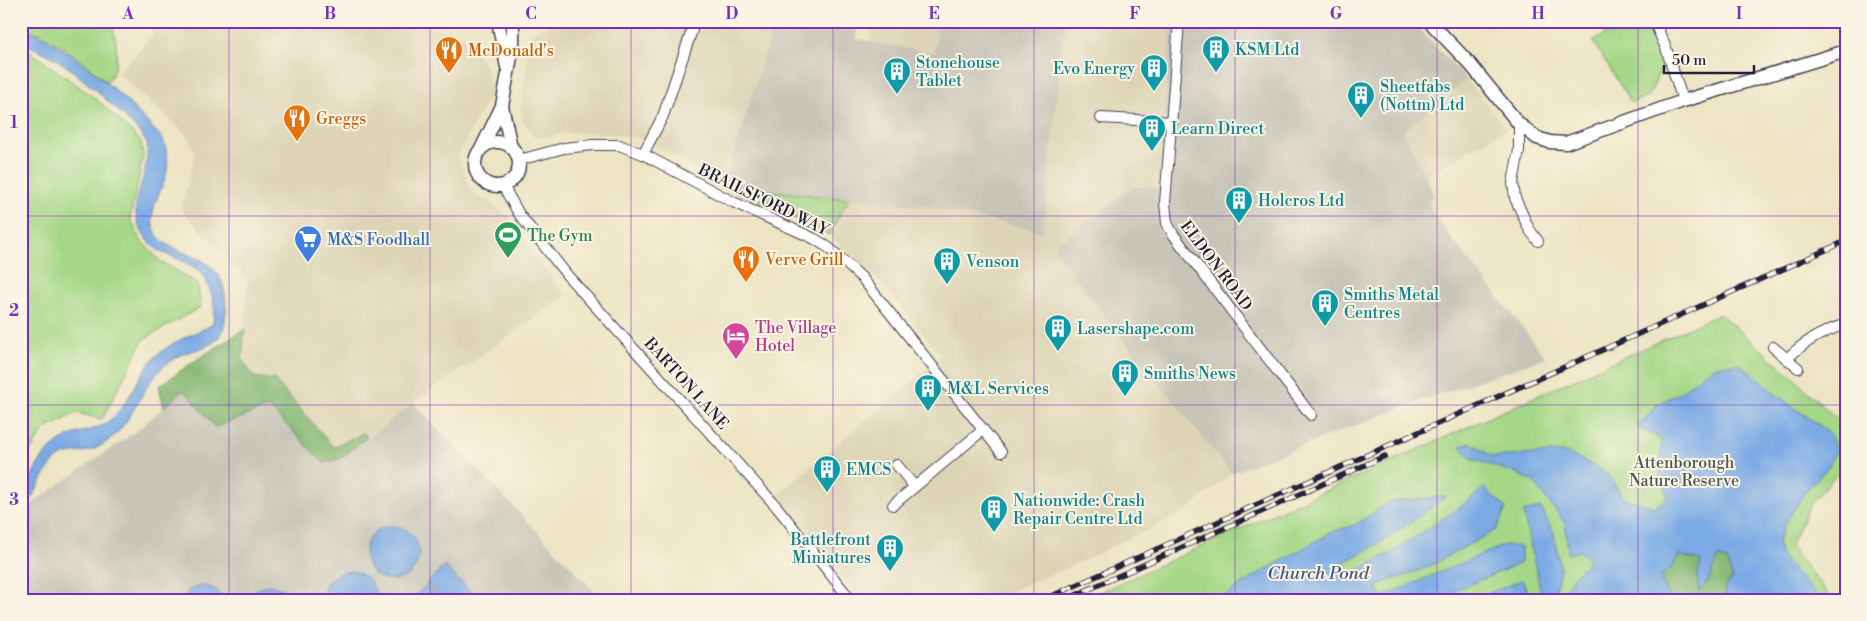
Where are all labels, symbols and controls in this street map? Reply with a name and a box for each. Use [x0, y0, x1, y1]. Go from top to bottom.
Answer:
text: A [121, 4, 134, 24]
text: B [324, 4, 336, 24]
text: C [525, 4, 537, 24]
text: D [726, 4, 739, 24]
text: E [928, 4, 940, 24]
text: F [1129, 4, 1141, 24]
text: G [1330, 4, 1343, 24]
text: H [1531, 4, 1545, 24]
text: I [1736, 4, 1742, 24]
building icon: KSM Ltd [1201, 34, 1231, 73]
restaurant icon: McDonald's [434, 35, 464, 74]
place label: KSM Ltd [1235, 40, 1299, 60]
place label: McDonald's [468, 41, 554, 61]
scale bar [1664, 42, 1754, 74]
text: 50 m [1672, 51, 1706, 70]
place label: Stonehouse Tablet [916, 53, 1000, 91]
building icon: Evo Energy [1139, 53, 1169, 92]
building icon: Stonehouse Tablet [882, 56, 912, 95]
place label: Evo Energy [1053, 59, 1135, 79]
place label: Sheetfabs (Nottm) Ltd [1380, 77, 1464, 115]
building icon: Sheetfabs (Nottm) Ltd [1346, 80, 1376, 119]
restaurant icon: Greggs [282, 103, 312, 142]
place label: Greggs [316, 109, 366, 129]
text: 1 [10, 113, 18, 133]
building icon: Learn Direct [1137, 113, 1167, 152]
place label: Learn Direct [1171, 119, 1264, 139]
street label: BRAILSFORD WAY [694, 159, 833, 241]
building icon: Holcros Ltd [1224, 185, 1254, 224]
place label: Holcros Ltd [1258, 191, 1344, 211]
street label: ELDON ROAD [1176, 217, 1257, 315]
sports icon: The Gym [493, 220, 523, 259]
supermarket icon: M&S Foodhall [293, 224, 323, 263]
place label: The Gym [527, 226, 592, 246]
place label: M&S Foodhall [327, 230, 430, 250]
restaurant icon: Verve Grill [731, 244, 761, 283]
building icon: Venson [932, 246, 962, 285]
place label: Verve Grill [764, 250, 844, 270]
place label: Venson [965, 252, 1020, 272]
place label: Smiths Metal Centres [1344, 285, 1439, 323]
building icon: Smiths Metal Centres [1310, 288, 1340, 327]
text: 2 [9, 301, 19, 321]
building icon: Lasershape.com [1043, 313, 1073, 352]
place label: The Village Hotel [755, 318, 836, 356]
place label: Lasershape.com [1077, 319, 1194, 339]
hotel icon: The Village Hotel [721, 321, 751, 360]
street label: BARTON LANE [639, 333, 733, 434]
building icon: Smiths News [1110, 358, 1140, 397]
place label: Smiths News [1144, 364, 1236, 384]
building icon: M&L Services [913, 373, 943, 412]
place label: M&L Services [947, 379, 1049, 399]
park label: Attenborough Nature Reserve [1629, 453, 1739, 491]
building icon: EMCS [812, 454, 842, 493]
place label: EMCS [846, 460, 891, 480]
text: 3 [9, 490, 19, 510]
place label: Nationwide: Crash Repair Centre Ltd [1013, 491, 1145, 529]
building icon: Nationwide: Crash Repair Centre Ltd [979, 494, 1009, 533]
place label: Battlefront Miniatures [790, 530, 871, 568]
building icon: Battlefront Miniatures [875, 533, 905, 572]
water label: Church Pond [1267, 562, 1370, 585]

